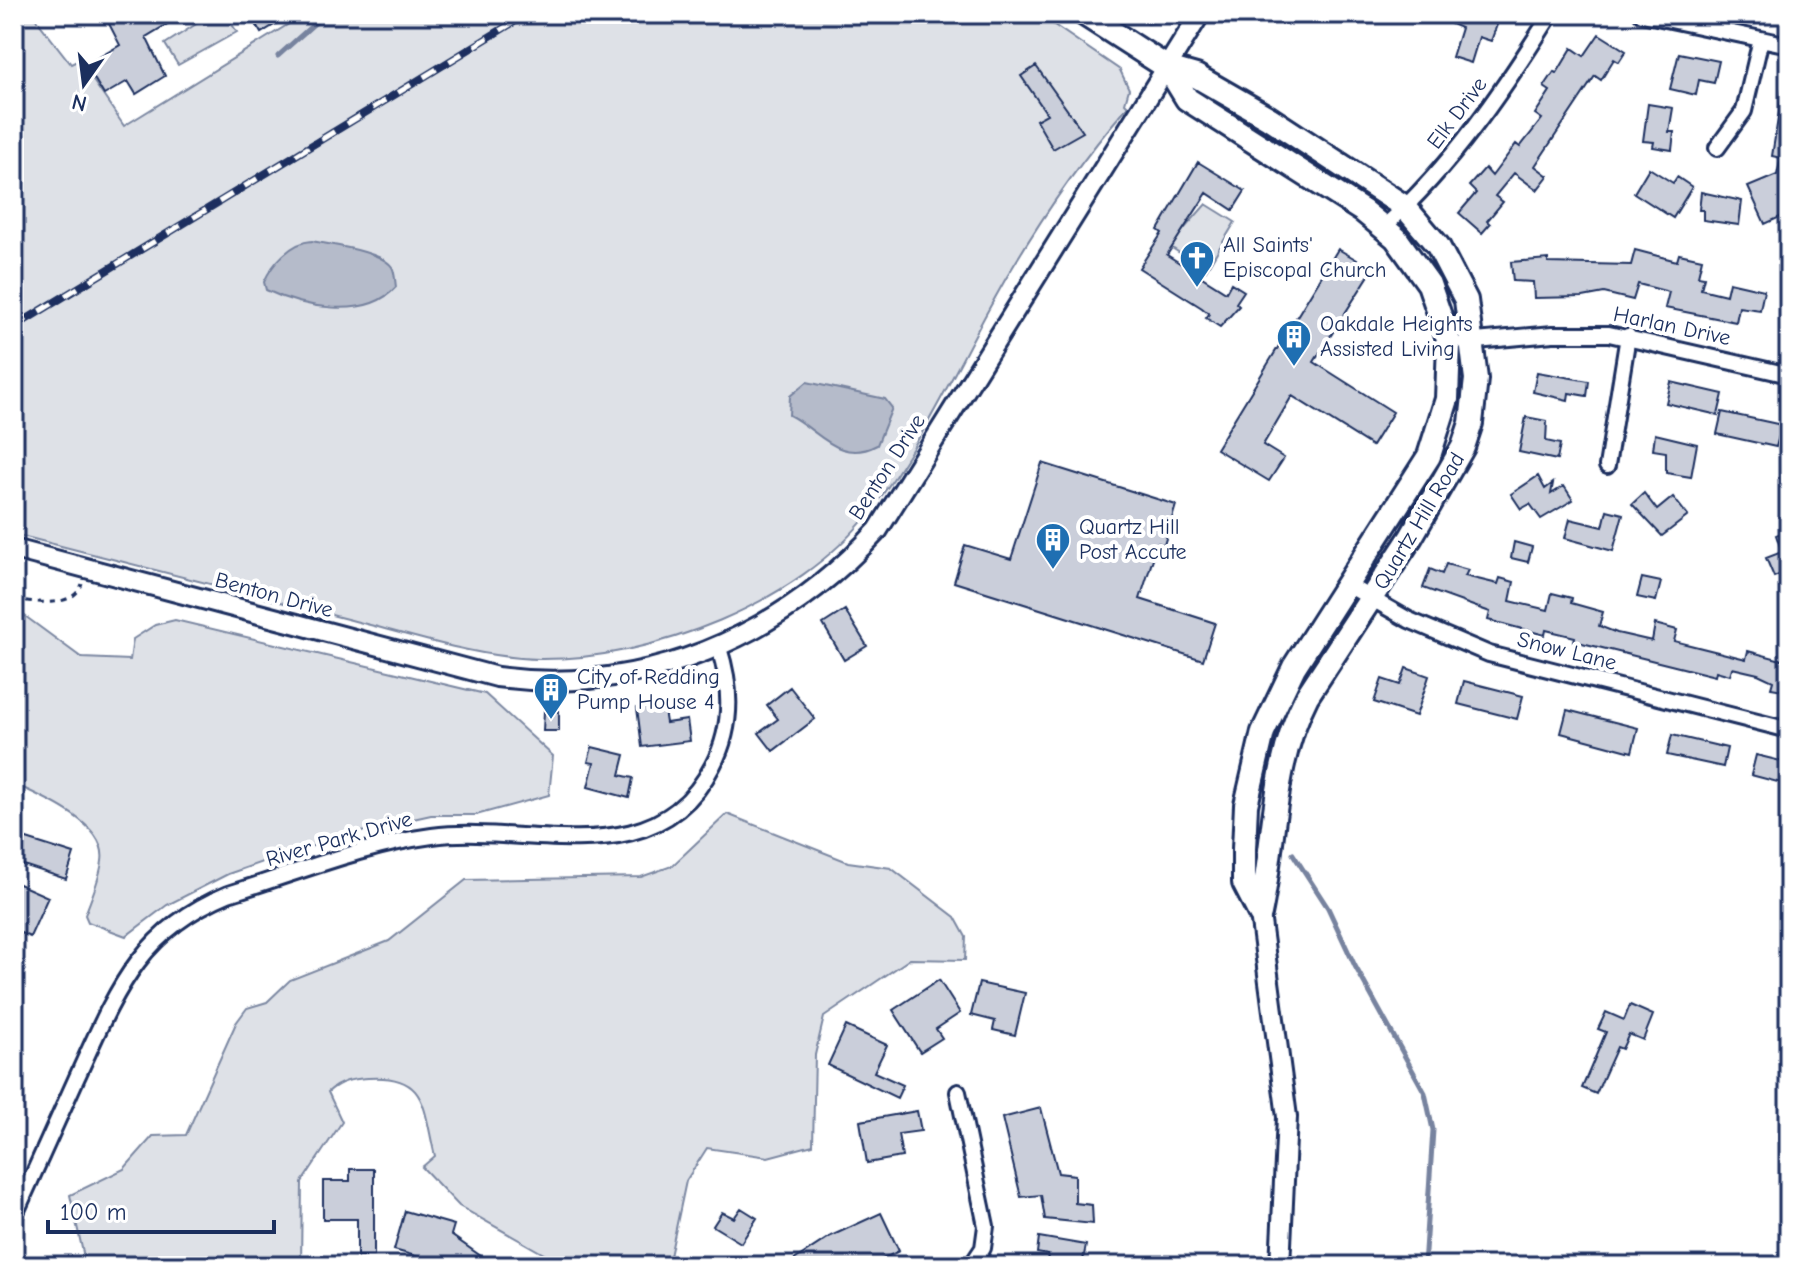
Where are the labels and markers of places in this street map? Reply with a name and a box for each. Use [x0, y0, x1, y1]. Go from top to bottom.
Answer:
place label: All Saints' Episcopal Church [1223, 232, 1386, 283]
church icon: All Saints' Episcopal Church [1178, 239, 1216, 289]
place label: Oakdale Heights Assisted Living [1320, 311, 1473, 362]
building icon: Oakdale Heights Assisted Living [1275, 318, 1313, 368]
place label: Quartz Hill Post Accute [1079, 514, 1187, 565]
building icon: Quartz Hill Post Accute [1034, 521, 1072, 571]
place label: City of Redding Pump House 4 [577, 664, 720, 715]
building icon: City of Redding Pump House 4 [532, 671, 570, 721]

